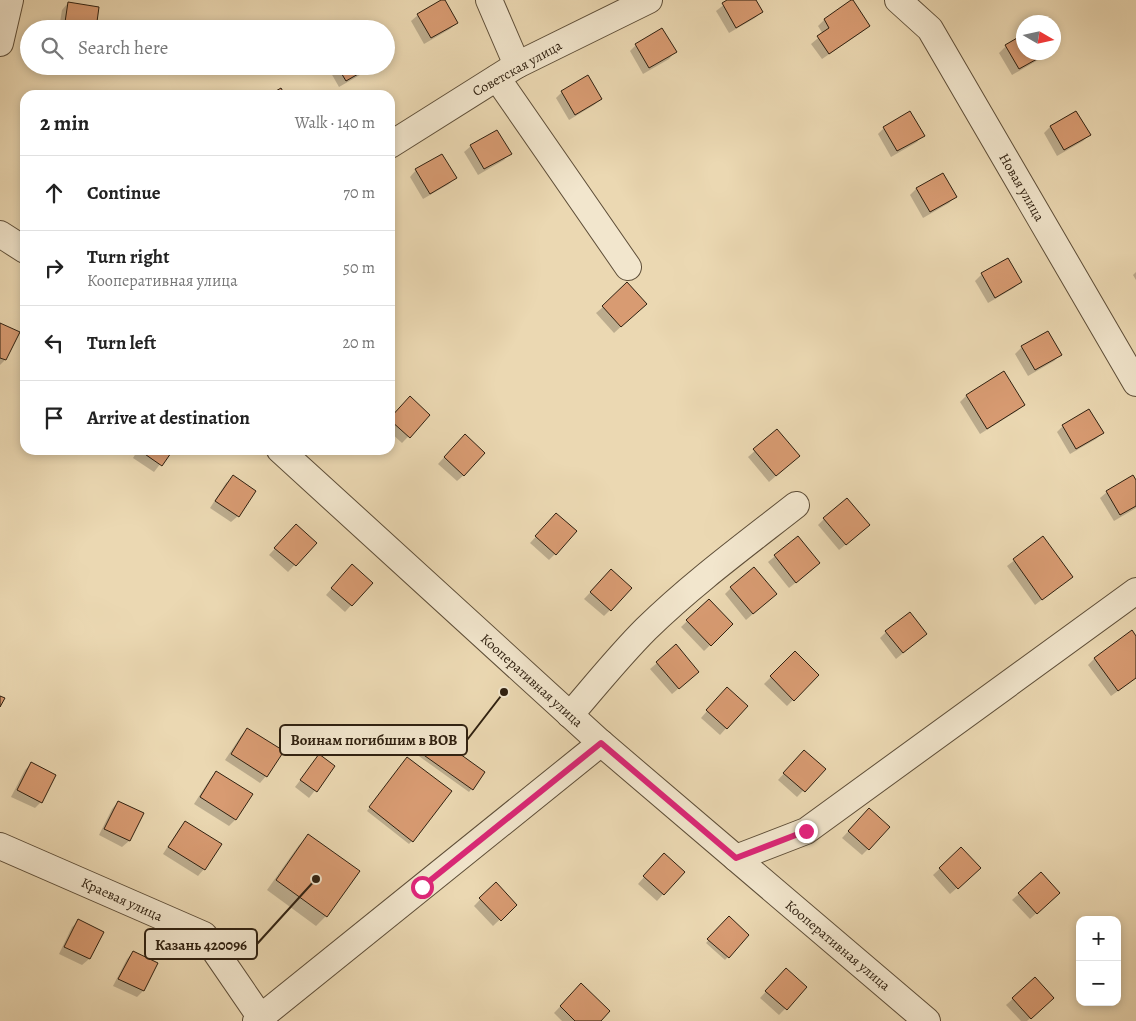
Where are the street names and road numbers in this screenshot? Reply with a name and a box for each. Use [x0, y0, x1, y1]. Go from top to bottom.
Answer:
street label: Советская улица [469, 36, 566, 101]
street label: Новая улица [994, 150, 1049, 225]
street label: Кооперативная улица [476, 629, 587, 732]
street label: Краевая улица [78, 873, 166, 926]
street label: Кооперативная улица [781, 896, 895, 995]

